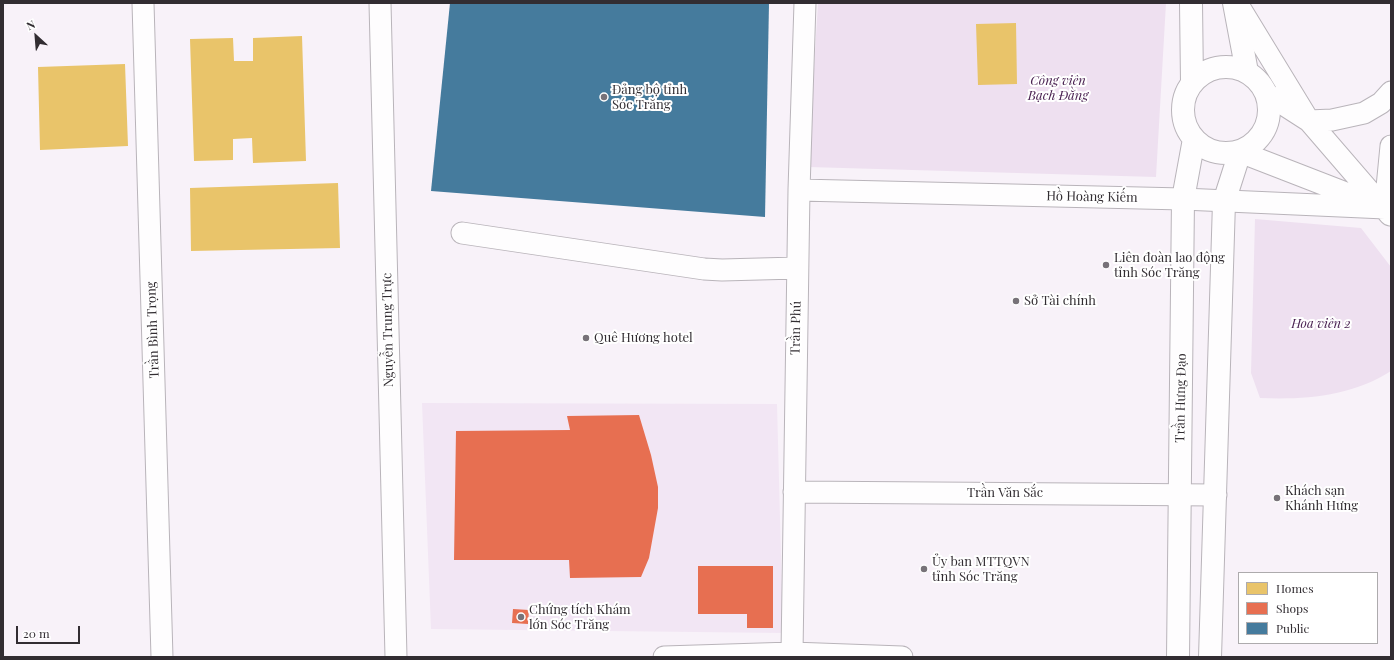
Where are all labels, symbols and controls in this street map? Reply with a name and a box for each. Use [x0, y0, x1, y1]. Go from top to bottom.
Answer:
north arrow [16, 16, 56, 56]
text: N [24, 16, 37, 33]
park label: Công viên Bạch Đằng [1028, 73, 1088, 104]
place label: Đảng bộ tỉnh Sóc Trăng [612, 82, 687, 113]
marker: Đảng bộ tỉnh Sóc Trăng [599, 92, 609, 102]
street label: Hồ Hoàng Kiếm [1046, 188, 1138, 206]
place label: Liên đoàn lao động tỉnh Sóc Trăng [1114, 250, 1225, 281]
marker: Liên đoàn lao động tỉnh Sóc Trăng [1101, 260, 1111, 270]
street label: Nguyễn Trung Trực [379, 273, 397, 387]
street label: Trần Bình Trọng [144, 281, 162, 379]
place label: Sở Tài chính [1024, 293, 1096, 309]
marker: Sở Tài chính [1011, 296, 1021, 306]
street label: Trần Phú [788, 301, 804, 355]
park label: Hoa viên 2 [1291, 316, 1351, 332]
place label: Quê Hương hotel [594, 330, 693, 346]
marker: Quê Hương hotel [581, 333, 591, 343]
street label: Trần Hưng Đạo [1172, 353, 1190, 443]
place label: Khách sạn Khánh Hưng [1285, 483, 1358, 514]
street label: Trần Văn Sắc [967, 485, 1043, 501]
marker: Khách sạn Khánh Hưng [1272, 493, 1282, 503]
place label: Ủy ban MTTQVN tỉnh Sóc Trăng [932, 554, 1030, 585]
marker: Ủy ban MTTQVN tỉnh Sóc Trăng [919, 564, 929, 574]
legend [1238, 572, 1378, 644]
text: Homes [1276, 580, 1314, 596]
text: Shops [1276, 600, 1308, 616]
place label: Chứng tích Khám lớn Sóc Trăng [529, 602, 631, 633]
marker: Chứng tích Khám lớn Sóc Trăng [516, 612, 526, 622]
scale bar [18, 618, 82, 644]
text: Public [1276, 620, 1309, 636]
text: 20 m [23, 625, 50, 641]

